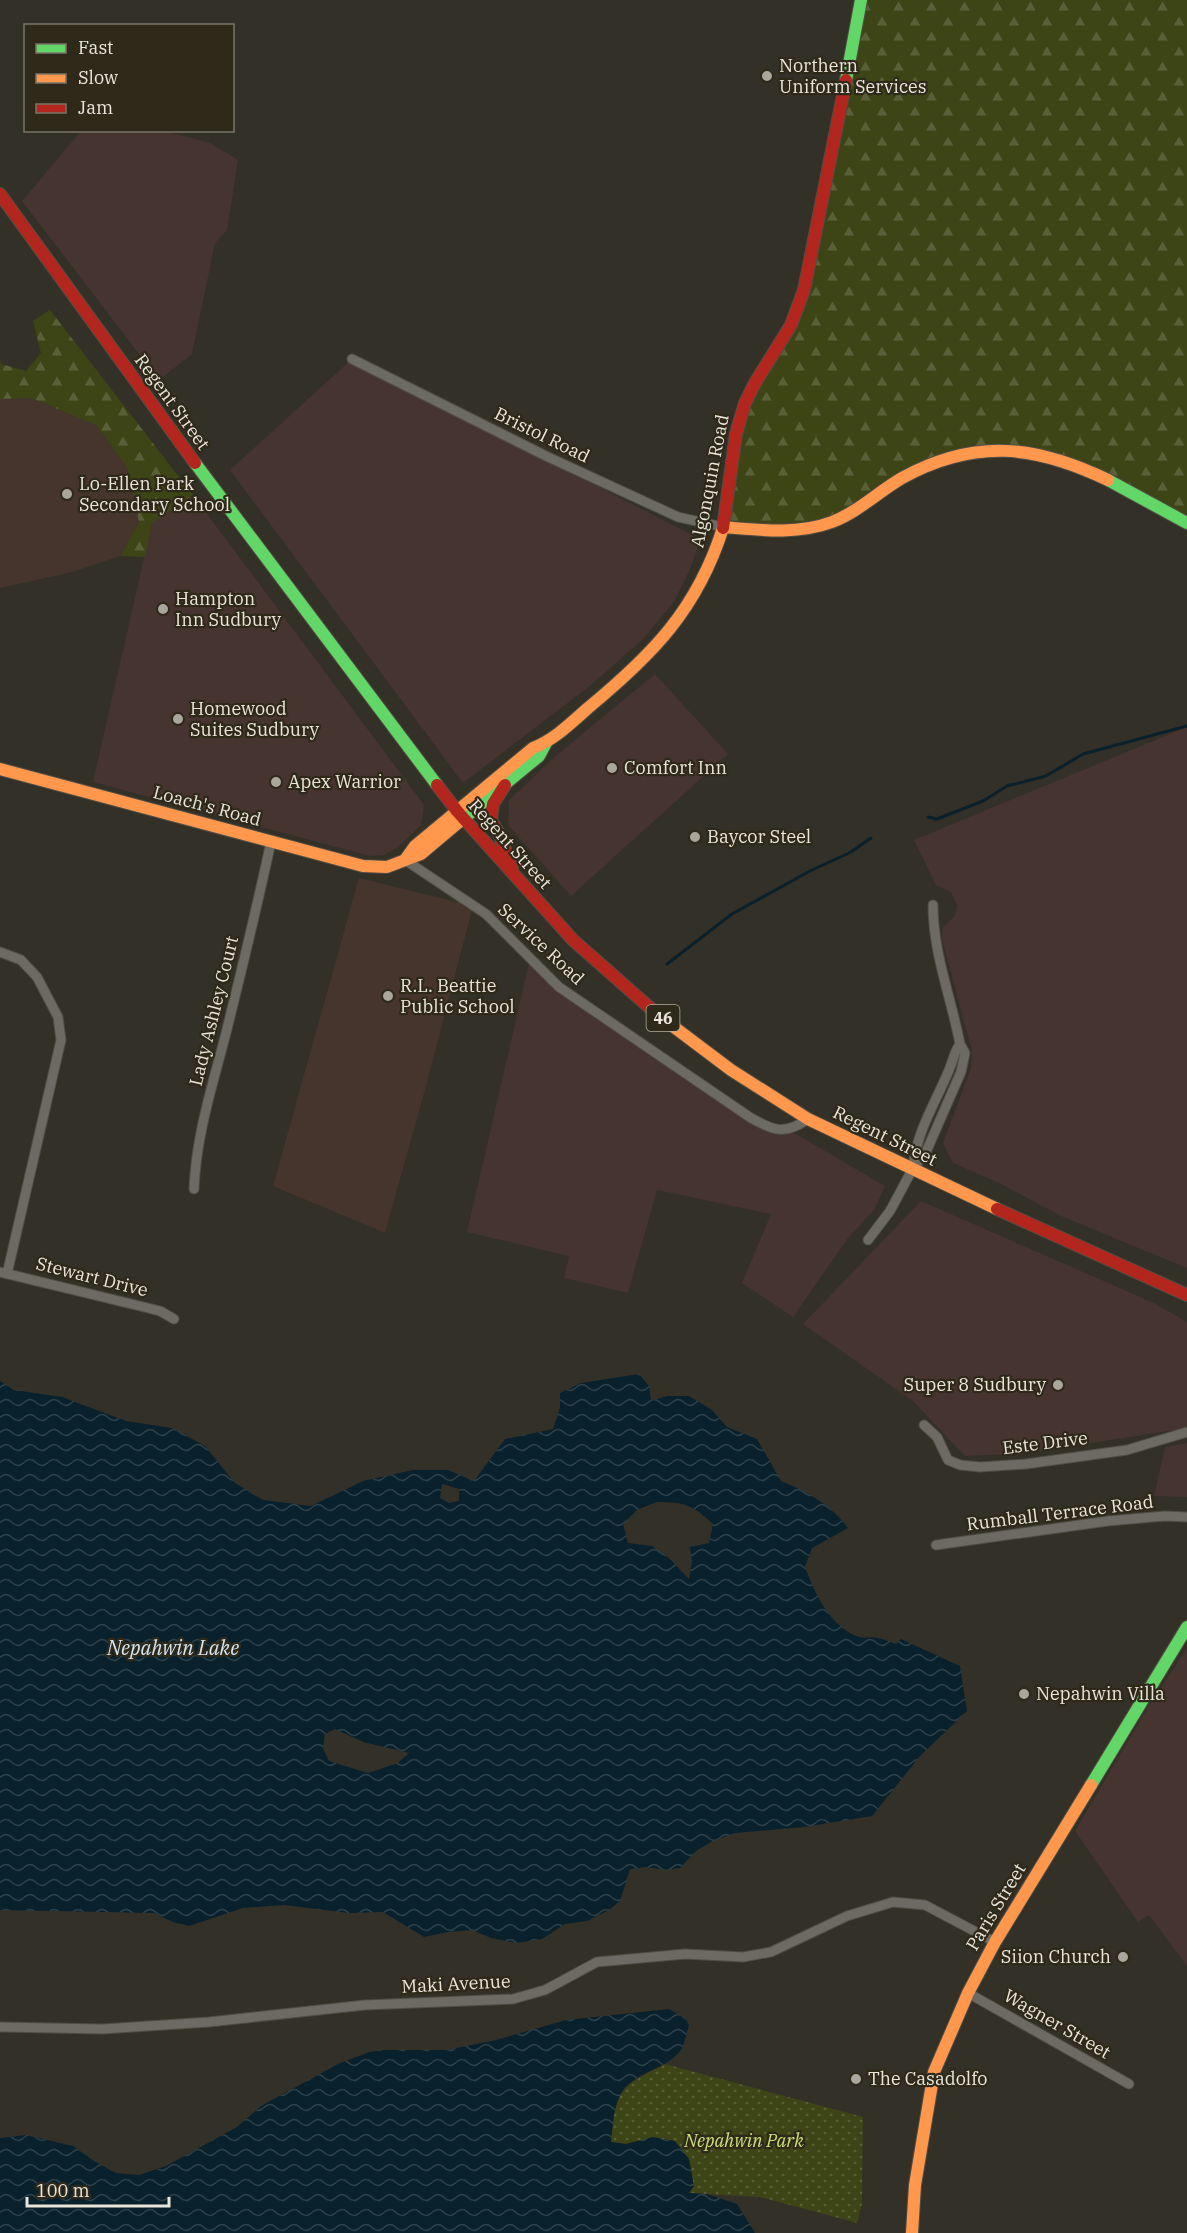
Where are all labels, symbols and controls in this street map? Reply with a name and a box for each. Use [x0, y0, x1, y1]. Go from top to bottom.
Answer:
legend [24, 24, 234, 132]
text: Fast [78, 36, 113, 59]
place label: Northern Uniform Services [779, 54, 926, 98]
text: Slow [78, 66, 118, 89]
marker: Northern Uniform Services [760, 69, 774, 83]
text: Jam [78, 96, 113, 119]
street label: Regent Street [130, 349, 215, 454]
street label: Bristol Road [491, 402, 594, 468]
street label: Algonquin Road [685, 412, 734, 549]
place label: Lo-Ellen Park Secondary School [79, 472, 230, 516]
marker: Lo-Ellen Park Secondary School [60, 487, 74, 501]
place label: Hampton Inn Sudbury [175, 587, 281, 631]
marker: Hampton Inn Sudbury [156, 602, 170, 616]
place label: Homewood Suites Sudbury [190, 697, 319, 741]
marker: Homewood Suites Sudbury [171, 712, 185, 726]
place label: Comfort Inn [624, 756, 727, 779]
marker: Comfort Inn [605, 761, 619, 775]
place label: Apex Warrior [288, 770, 401, 793]
marker: Apex Warrior [269, 775, 283, 789]
street label: Loach's Road [151, 780, 264, 831]
street label: Regent Street [464, 794, 557, 893]
place label: Baycor Steel [707, 825, 811, 848]
marker: Baycor Steel [688, 830, 702, 844]
street label: Service Road [493, 898, 589, 990]
street label: Lady Ashley Court [184, 934, 243, 1088]
place label: R.L. Beattie Public School [400, 974, 515, 1018]
marker: R.L. Beattie Public School [381, 989, 395, 1003]
road number: 46 [646, 1005, 680, 1031]
street label: Regent Street [829, 1100, 941, 1171]
street label: Stewart Drive [34, 1252, 150, 1302]
place label: Super 8 Sudbury [904, 1373, 1046, 1396]
marker: Super 8 Sudbury [1051, 1378, 1065, 1392]
street label: Este Drive [1001, 1426, 1089, 1459]
street label: Rumball Terrace Road [965, 1490, 1155, 1535]
water label: Nepahwin Lake [106, 1634, 239, 1661]
place label: Nepahwin Villa [1036, 1682, 1165, 1705]
marker: Nepahwin Villa [1017, 1687, 1031, 1701]
street label: Paris Street [960, 1859, 1031, 1955]
place label: Siion Church [1001, 1945, 1111, 1968]
marker: Siion Church [1116, 1950, 1130, 1964]
street label: Maki Avenue [401, 1969, 511, 1998]
street label: Wagner Street [1000, 1984, 1115, 2063]
place label: The Casadolfo [868, 2067, 987, 2090]
marker: The Casadolfo [849, 2072, 863, 2086]
park label: Nepahwin Park [683, 2129, 804, 2152]
scale bar [27, 2170, 170, 2208]
text: 100 m [36, 2179, 90, 2202]

